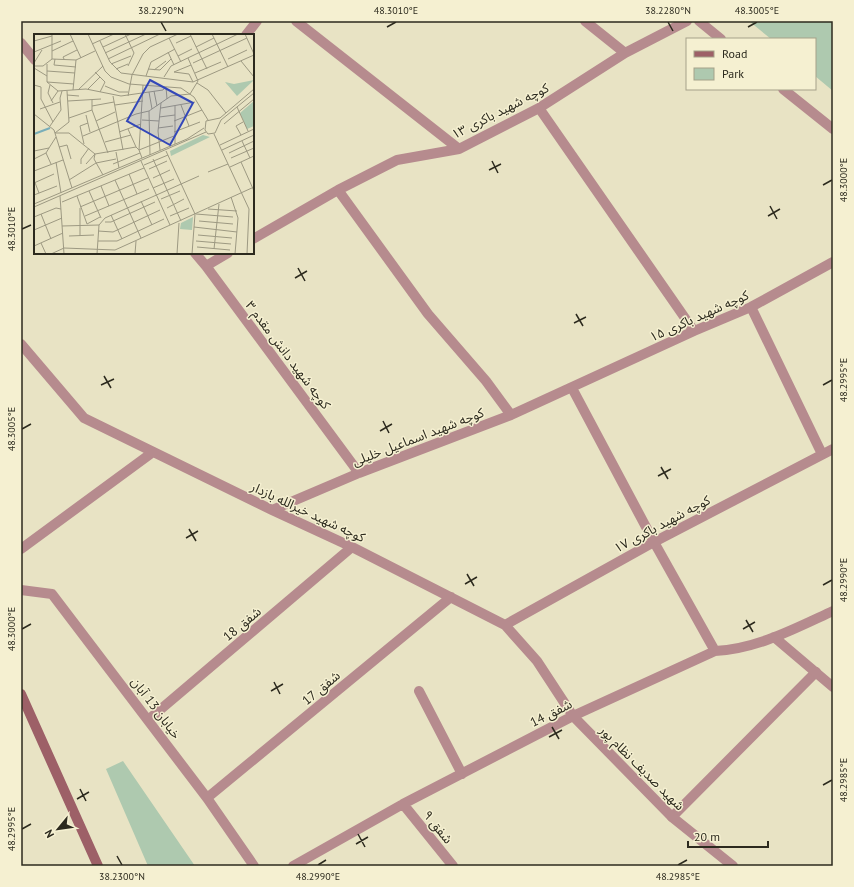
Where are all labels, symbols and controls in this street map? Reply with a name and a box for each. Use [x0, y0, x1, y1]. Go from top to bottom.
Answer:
text: 38.2290°N [138, 4, 184, 17]
text: 48.3010°E [374, 4, 418, 17]
text: 38.2280°N [645, 4, 691, 17]
text: 48.3005°E [735, 4, 779, 17]
inset map [34, 34, 254, 254]
legend [686, 38, 816, 90]
text: Road [722, 46, 747, 61]
text: Park [722, 66, 744, 81]
street label: کوچه شهید باکری ۱۳ [448, 79, 553, 144]
text: 48.3000°E [837, 158, 850, 202]
text: 48.3010°E [5, 207, 18, 251]
street label: کوچه شهید باکری ۱۵ [647, 286, 752, 346]
street label: کوچه شهید دانش مقدم ۳ [241, 298, 335, 414]
text: 48.2995°E [837, 358, 850, 402]
street label: کوچه شهید اسماعیل خلیلی [350, 404, 487, 471]
text: 48.3005°E [5, 407, 18, 451]
street label: کوچه شهید خیرالله بازدار [247, 478, 368, 547]
street label: کوچه شهید باکری ۱۷ [611, 491, 714, 558]
text: 48.2990°E [837, 558, 850, 602]
street label: شفق 18 [219, 603, 265, 645]
text: 48.3000°E [5, 607, 18, 651]
street label: شفق 17 [298, 667, 344, 709]
street label: خیابان 13 آبان [127, 674, 185, 742]
street label: شفق 14 [527, 695, 575, 731]
street label: شهید صدیف نظام پور [594, 721, 688, 815]
text: 48.2985°E [837, 758, 850, 802]
text: 48.2995°E [5, 807, 18, 851]
street label: شفق ۹ [419, 807, 457, 847]
north arrow [38, 809, 78, 849]
scale bar [688, 823, 768, 849]
text: N [41, 827, 57, 840]
text: 20 m [694, 829, 720, 844]
text: 38.2300°N [99, 870, 145, 883]
text: 48.2990°E [296, 870, 340, 883]
text: 48.2985°E [656, 870, 700, 883]

